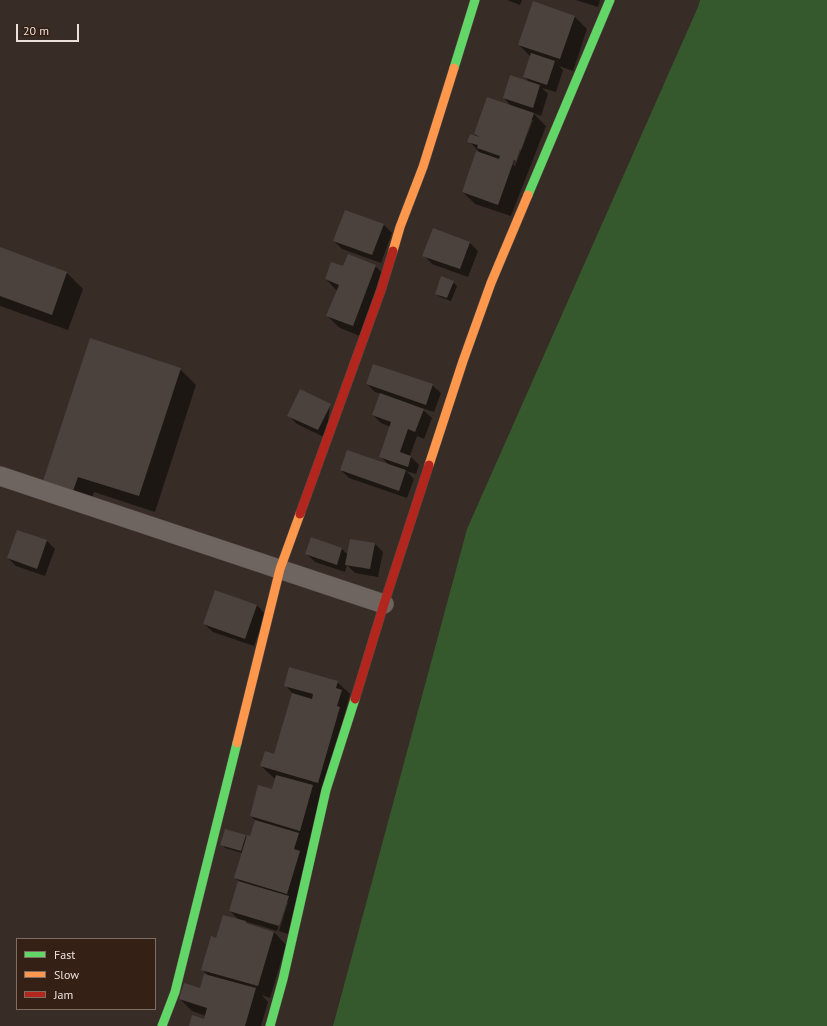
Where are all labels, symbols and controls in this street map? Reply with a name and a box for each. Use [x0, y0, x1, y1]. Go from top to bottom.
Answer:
scale bar [18, 16, 81, 42]
text: 20 m [23, 23, 49, 38]
legend [16, 938, 156, 1010]
text: Fast [54, 947, 75, 962]
text: Slow [54, 967, 79, 982]
text: Jam [54, 987, 73, 1002]

